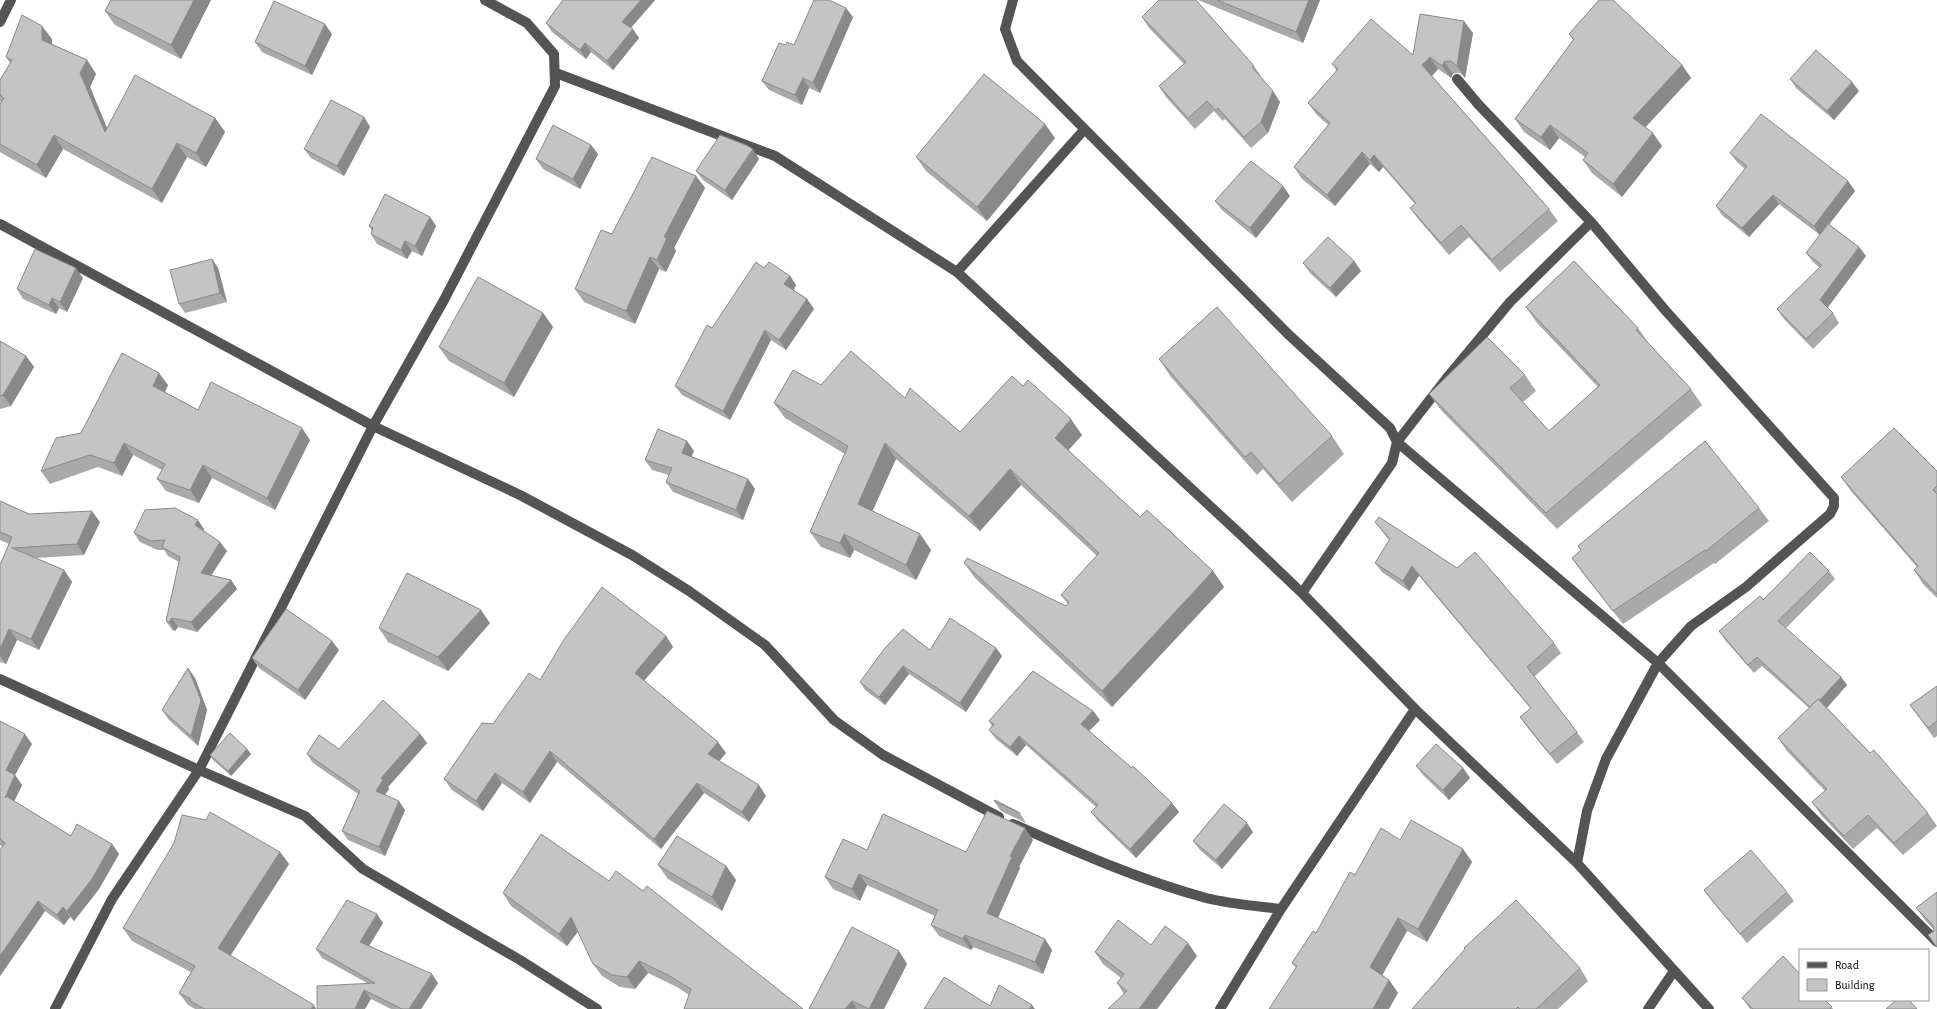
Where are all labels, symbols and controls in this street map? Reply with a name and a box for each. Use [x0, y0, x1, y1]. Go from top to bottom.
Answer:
legend [1799, 949, 1929, 1001]
text: Road [1835, 959, 1859, 971]
text: Building [1835, 979, 1875, 991]

